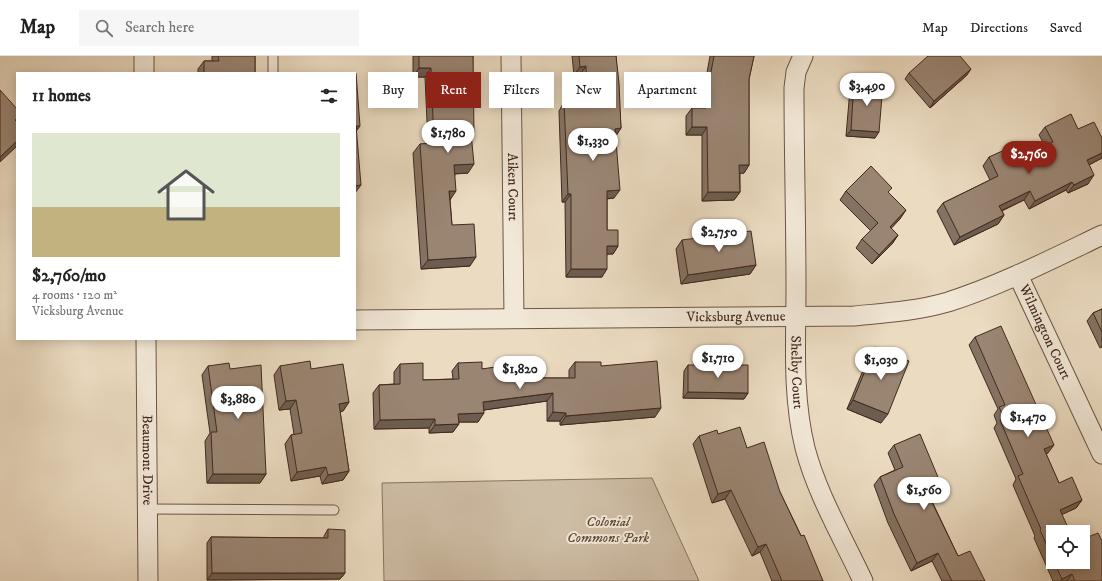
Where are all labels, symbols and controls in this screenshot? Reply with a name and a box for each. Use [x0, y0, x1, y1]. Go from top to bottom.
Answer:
search box [79, 10, 359, 46]
text: Map [20, 16, 55, 39]
icon: search [93, 17, 115, 39]
text: Search here [125, 18, 194, 37]
text: Map [922, 19, 948, 37]
text: Directions [970, 19, 1028, 37]
text: Saved [1050, 19, 1082, 37]
chip: Buy [368, 72, 418, 108]
chip: Rent [426, 72, 481, 108]
chip: Filters [489, 72, 554, 108]
chip: New [562, 72, 616, 108]
chip: Apartment [624, 72, 711, 108]
pin: $3,490 [834, 73, 900, 107]
text: $3,490 [849, 78, 885, 94]
text: 11 homes [32, 85, 91, 107]
icon: filters [318, 85, 340, 107]
pin: $1,780 [415, 120, 481, 154]
text: $1,780 [431, 125, 465, 141]
pin: $1,330 [560, 128, 626, 162]
text: $1,330 [577, 133, 609, 149]
pin: $2,760 [996, 141, 1062, 175]
text: $2,760 [1011, 146, 1047, 162]
street label: Aiken Court [503, 153, 522, 222]
icon: home [150, 159, 222, 231]
pin: $2,750 [686, 219, 752, 253]
text: $2,750 [701, 224, 737, 240]
text: $2,760/mo [32, 265, 106, 287]
street label: Wilmington Court [1014, 281, 1075, 383]
text: 4 rooms · 120 m² [32, 287, 117, 303]
text: Vicksburg Avenue [32, 303, 124, 319]
street label: Vicksburg Avenue [686, 308, 786, 326]
street label: Shelby Court [786, 336, 807, 411]
pin: $1,710 [685, 345, 751, 379]
pin: $1,030 [848, 347, 914, 381]
text: $1,710 [701, 350, 735, 366]
text: $1,030 [864, 352, 898, 368]
pin: $1,820 [487, 356, 553, 390]
text: $1,820 [502, 361, 538, 377]
pin: $3,880 [205, 386, 271, 420]
text: $3,880 [220, 391, 256, 407]
pin: $1,470 [995, 404, 1061, 438]
text: $1,470 [1010, 409, 1046, 425]
street label: Beaumont Drive [138, 415, 156, 506]
pin: $1,560 [891, 477, 957, 511]
text: $1,560 [906, 482, 942, 498]
park label: Colonial Commons Park [567, 513, 649, 547]
map controls [1046, 525, 1090, 569]
button: locate [1046, 525, 1090, 569]

